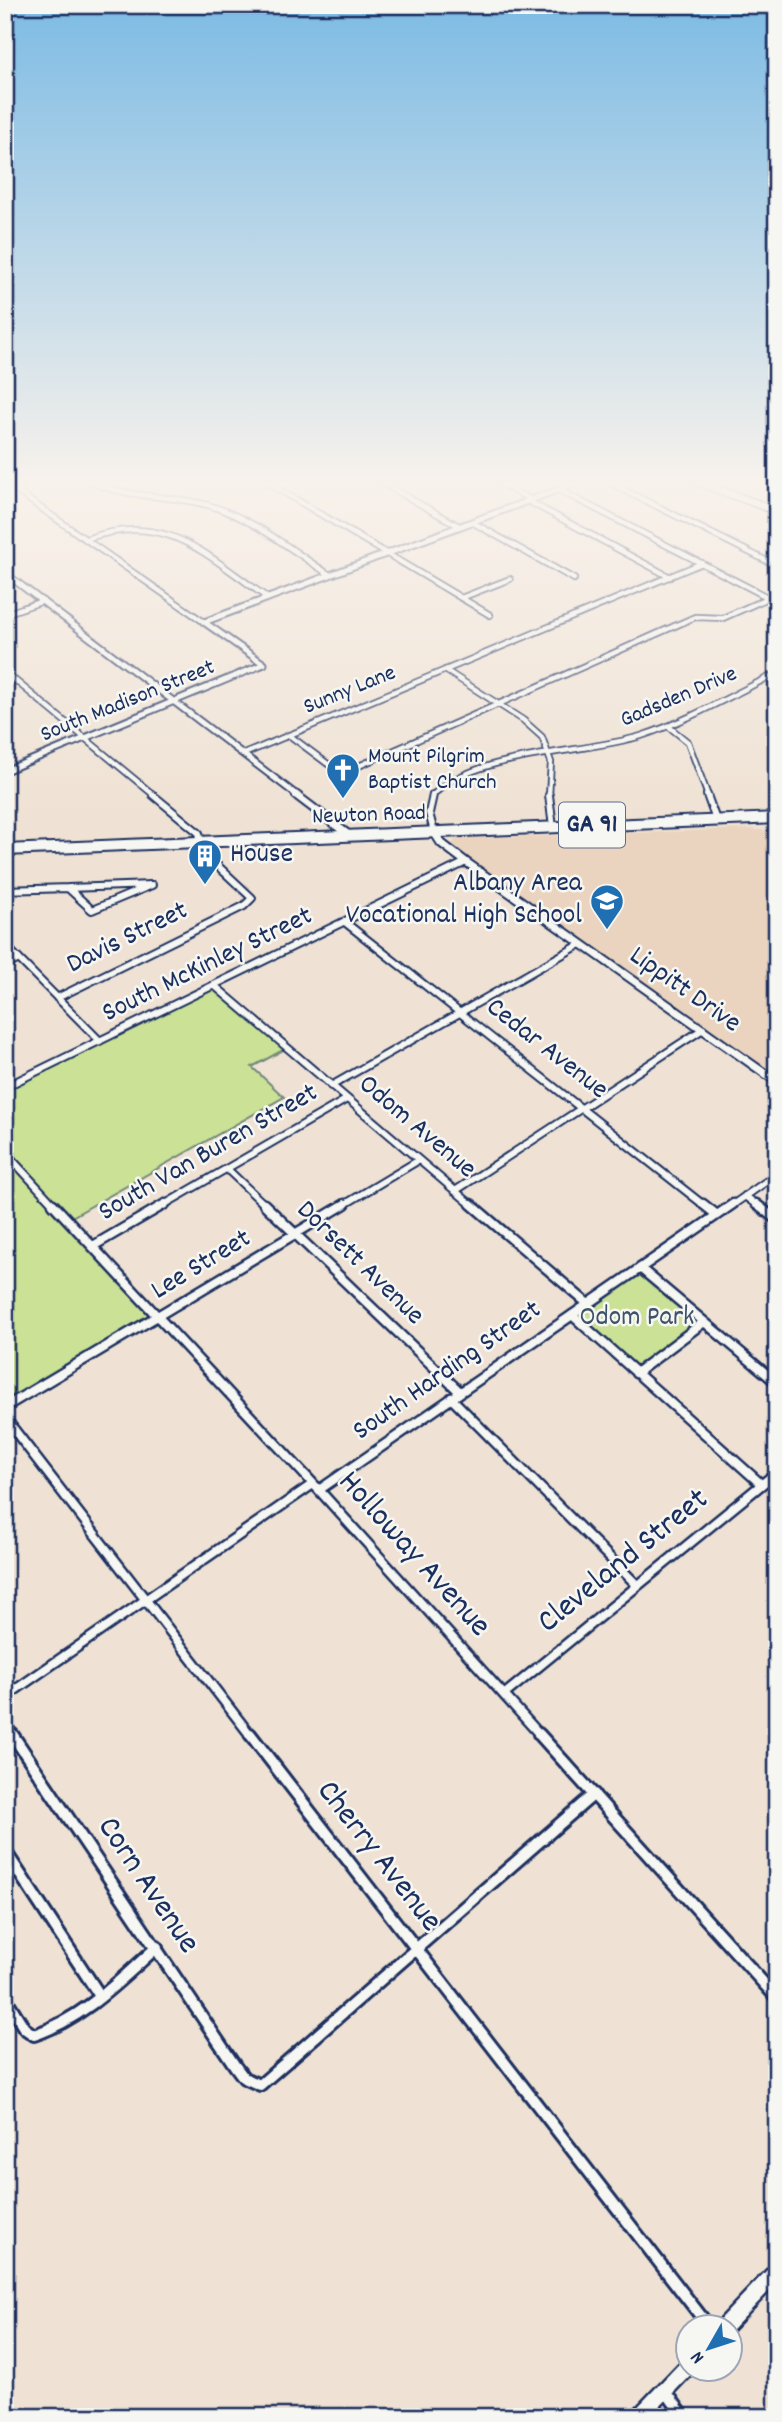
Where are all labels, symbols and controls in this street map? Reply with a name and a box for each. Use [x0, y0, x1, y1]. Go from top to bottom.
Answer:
street label: South Madison Street [36, 652, 220, 752]
street label: Sunny Lane [299, 658, 401, 724]
street label: Gadsden Drive [615, 659, 743, 737]
place label: Mount Pilgrim Baptist Church [368, 741, 497, 800]
church icon: Mount Pilgrim Baptist Church [324, 751, 362, 800]
street label: Newton Road [311, 798, 427, 834]
road number: GA 91 [559, 803, 625, 848]
place label: House [230, 836, 293, 876]
building icon: House [186, 837, 224, 886]
place label: Albany Area Vocational High School [346, 865, 583, 937]
school or university icon: Albany Area Vocational High School [588, 882, 626, 931]
street label: Davis Street [61, 892, 195, 986]
street label: South McKinley Street [96, 898, 320, 1034]
street label: Lippitt Drive [620, 938, 748, 1044]
street label: Cedar Avenue [476, 989, 616, 1111]
street label: Odom Avenue [348, 1066, 484, 1190]
street label: South Van Buren Street [92, 1075, 326, 1233]
street label: Dorsett Avenue [286, 1192, 432, 1336]
street label: Lee Street [144, 1220, 260, 1312]
street label: South Harding Street [346, 1292, 550, 1452]
park label: Odom Park [579, 1299, 695, 1339]
street label: Holloway Avenue [325, 1461, 501, 1649]
street label: Cleveland Street [528, 1478, 720, 1646]
street label: Cherry Avenue [304, 1771, 452, 1943]
street label: Corn Avenue [84, 1808, 210, 1964]
north arrow [674, 2314, 744, 2384]
text: N [685, 2344, 712, 2369]

